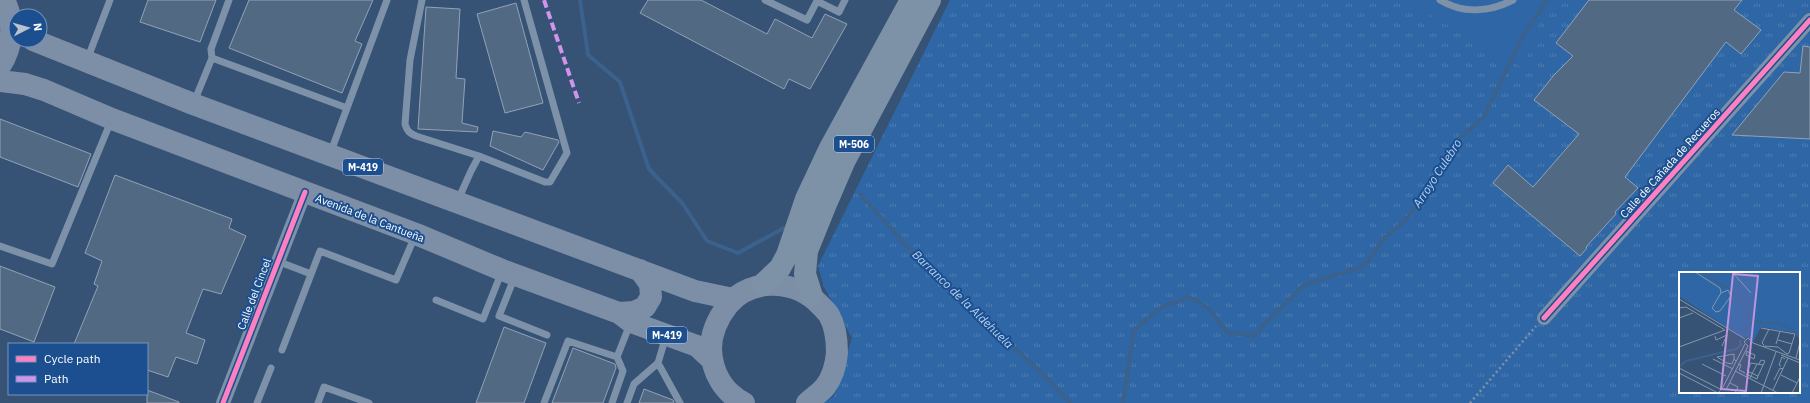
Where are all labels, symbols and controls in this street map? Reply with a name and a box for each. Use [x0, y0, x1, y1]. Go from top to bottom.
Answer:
north arrow [8, 8, 48, 48]
text: N [31, 22, 45, 32]
street label: Calle de Cañada de Recueros [1617, 105, 1723, 221]
road number: M-506 [834, 136, 874, 152]
water label: Arroyo Culebro [1409, 136, 1465, 211]
road number: M-419 [343, 159, 383, 175]
street label: Avenida de la Cantueña [313, 191, 427, 245]
water label: Barranco de la Aldehuela [909, 247, 1017, 351]
street label: Calle del Cincel [234, 256, 274, 332]
inset map [1679, 272, 1800, 393]
road number: M-419 [647, 327, 687, 343]
legend [8, 343, 148, 395]
text: Cycle path [44, 351, 101, 366]
text: Path [44, 371, 69, 386]

